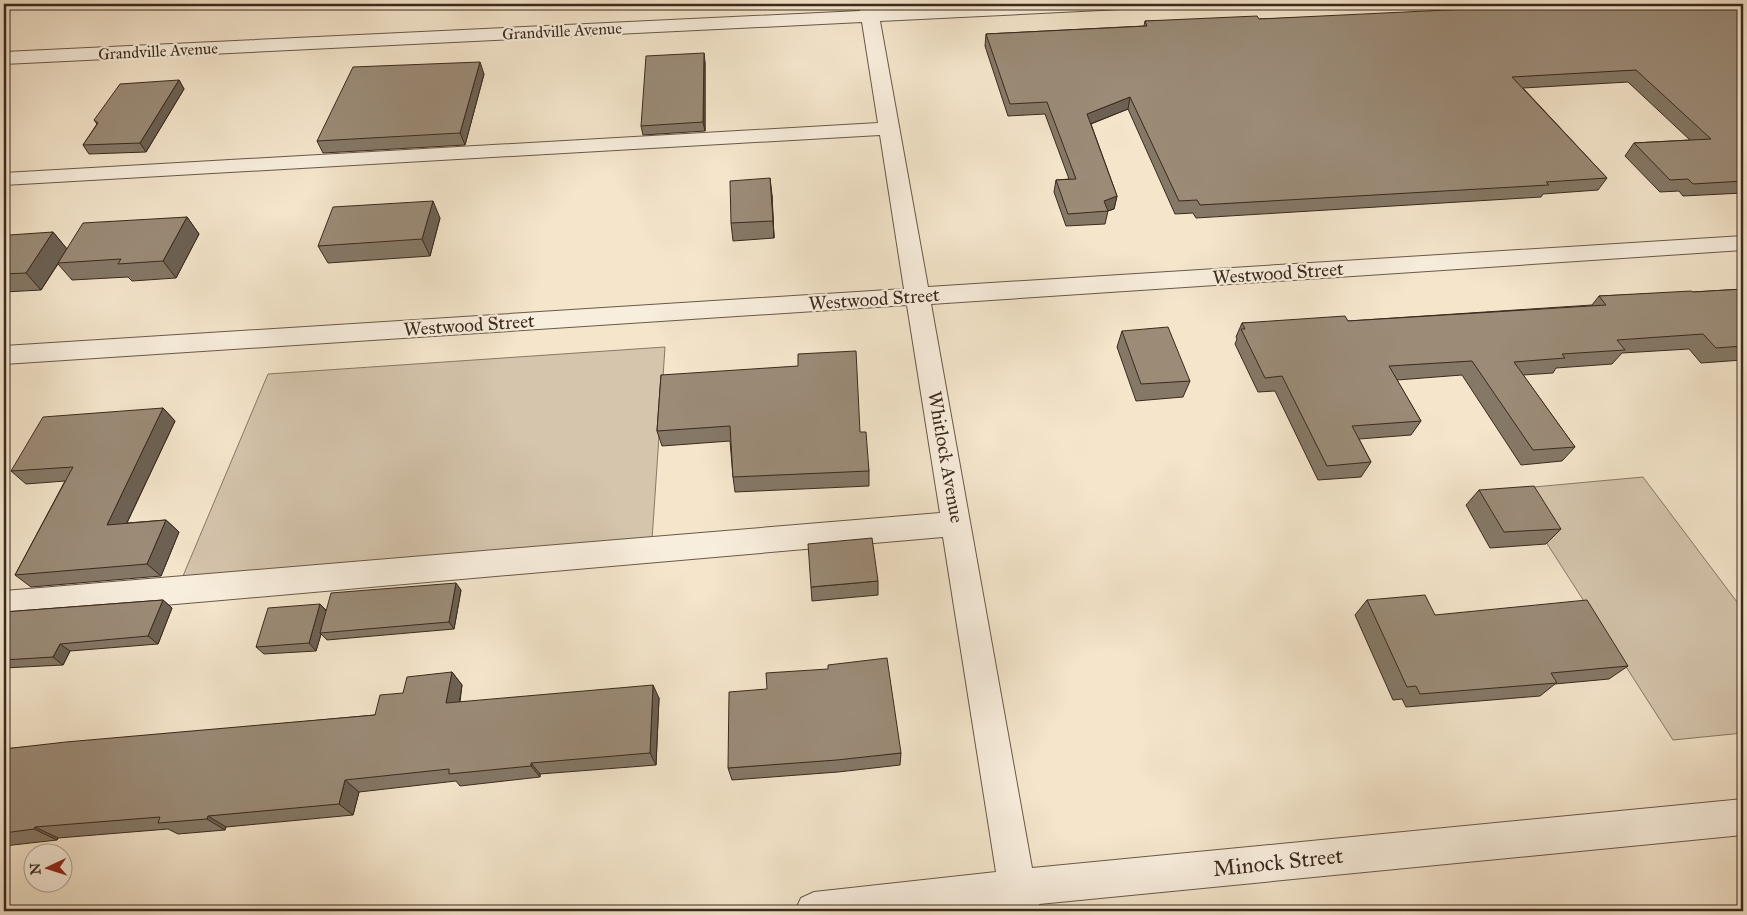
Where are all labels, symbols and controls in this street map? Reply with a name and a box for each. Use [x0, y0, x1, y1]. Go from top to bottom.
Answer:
street label: Grandville Avenue [502, 18, 623, 44]
street label: Grandville Avenue [98, 38, 219, 64]
street label: Westwood Street [1212, 257, 1345, 289]
street label: Westwood Street [808, 283, 941, 315]
street label: Westwood Street [403, 309, 536, 341]
street label: Whitlock Avenue [923, 389, 969, 525]
north arrow [22, 842, 72, 892]
street label: Minock Street [1212, 842, 1345, 882]
text: N [27, 862, 44, 875]

